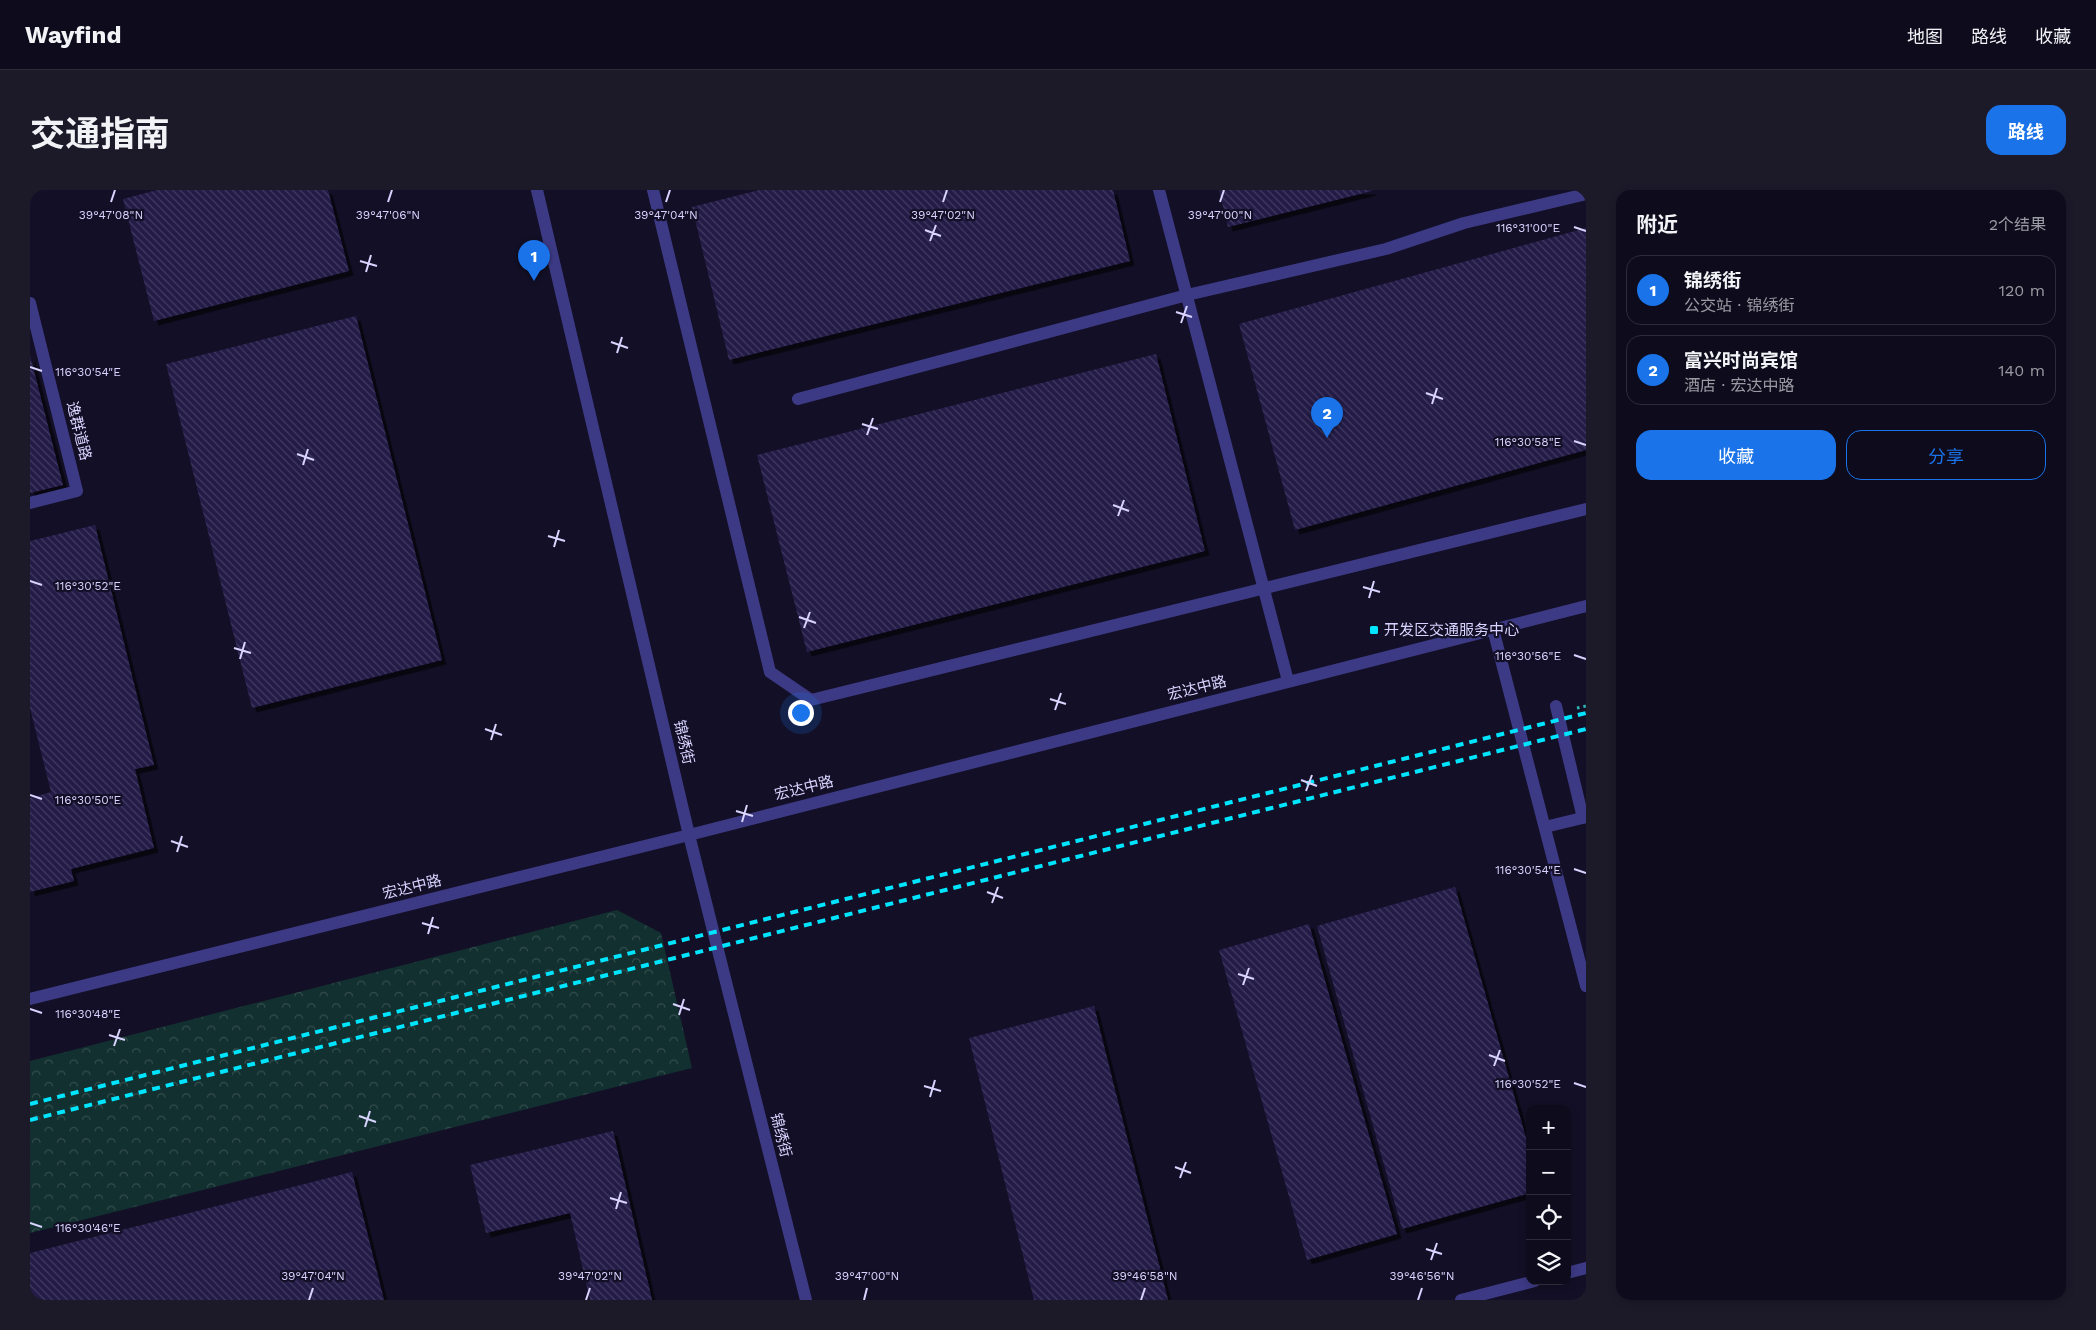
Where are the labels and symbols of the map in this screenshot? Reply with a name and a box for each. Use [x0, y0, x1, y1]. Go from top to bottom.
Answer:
text: 39°47'08"N [79, 208, 143, 222]
text: 39°47'06"N [356, 208, 420, 222]
text: 39°47'04"N [634, 208, 698, 222]
text: 39°47'02"N [911, 208, 975, 222]
text: 39°47'00"N [1188, 208, 1252, 222]
text: 116°31'00"E [1496, 221, 1560, 235]
pin: 1 [518, 240, 550, 281]
text: 116°30'54"E [55, 365, 121, 379]
pin: 2 [1311, 397, 1343, 438]
street label: 逸群道路 [63, 400, 95, 462]
text: 116°30'58"E [1495, 435, 1562, 449]
text: 116°30'52"E [55, 579, 121, 593]
place label: 开发区交通服务中心 [1384, 621, 1519, 639]
marker: 开发区交通服务中心 [1368, 624, 1380, 636]
text: 116°30'56"E [1495, 649, 1561, 663]
street label: 宏达中路 [1166, 672, 1228, 704]
your location [788, 700, 814, 726]
street label: 锦绣街 [670, 718, 698, 766]
street label: 宏达中路 [773, 772, 835, 804]
text: 116°30'50"E [55, 793, 122, 807]
text: 116°30'54"E [1495, 863, 1561, 877]
street label: 宏达中路 [381, 871, 443, 903]
text: 116°30'48"E [55, 1007, 121, 1021]
text: 116°30'52"E [1495, 1077, 1561, 1091]
street label: 锦绣街 [767, 1111, 795, 1159]
text: 116°30'46"E [55, 1221, 121, 1235]
text: 39°47'04"N [281, 1269, 345, 1283]
text: 39°47'02"N [558, 1269, 622, 1283]
text: 39°47'00"N [835, 1269, 899, 1283]
text: 39°46'58"N [1112, 1269, 1178, 1283]
text: 39°46'56"N [1390, 1269, 1454, 1283]

